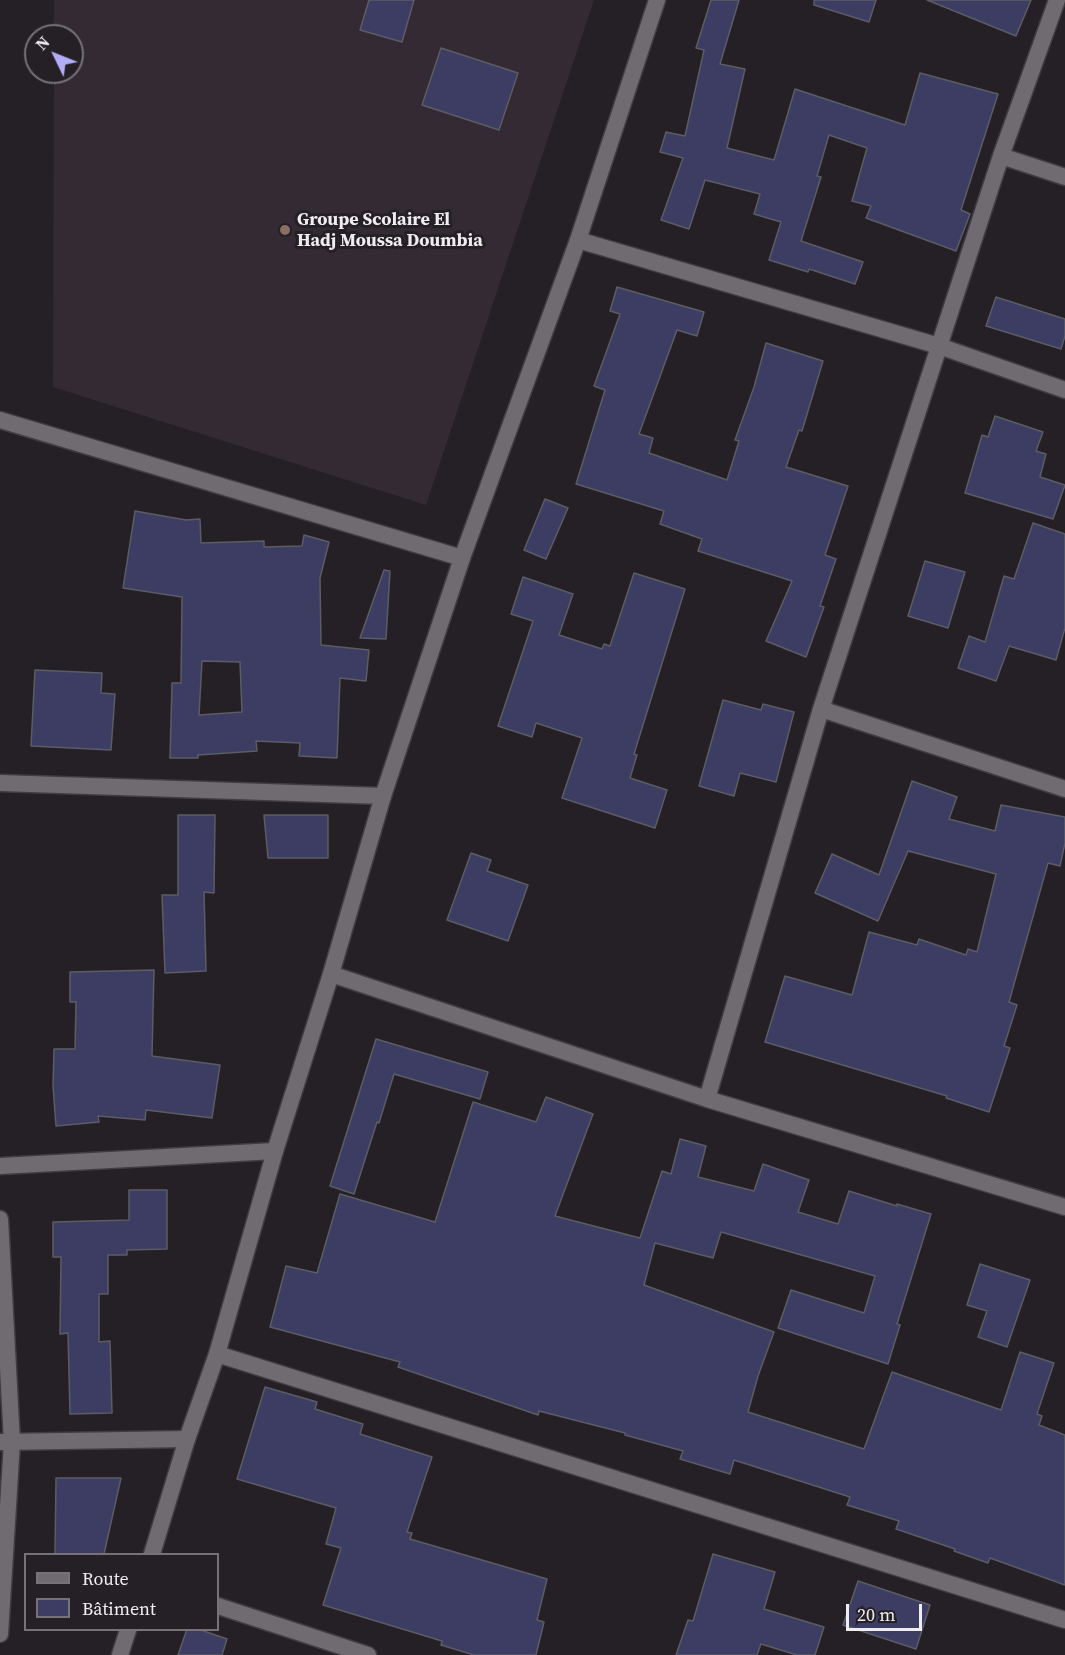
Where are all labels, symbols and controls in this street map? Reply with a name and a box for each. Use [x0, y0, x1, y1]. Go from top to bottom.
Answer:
north arrow [24, 24, 84, 84]
text: N [30, 31, 54, 55]
place label: Groupe Scolaire El Hadj Moussa Doumbia [297, 209, 483, 252]
marker: Groupe Scolaire El Hadj Moussa Doumbia [278, 223, 292, 237]
legend [24, 1553, 219, 1631]
text: Route [82, 1566, 129, 1591]
scale bar [849, 1592, 926, 1630]
text: Bâtiment [82, 1596, 156, 1621]
text: 20 m [857, 1602, 895, 1627]

